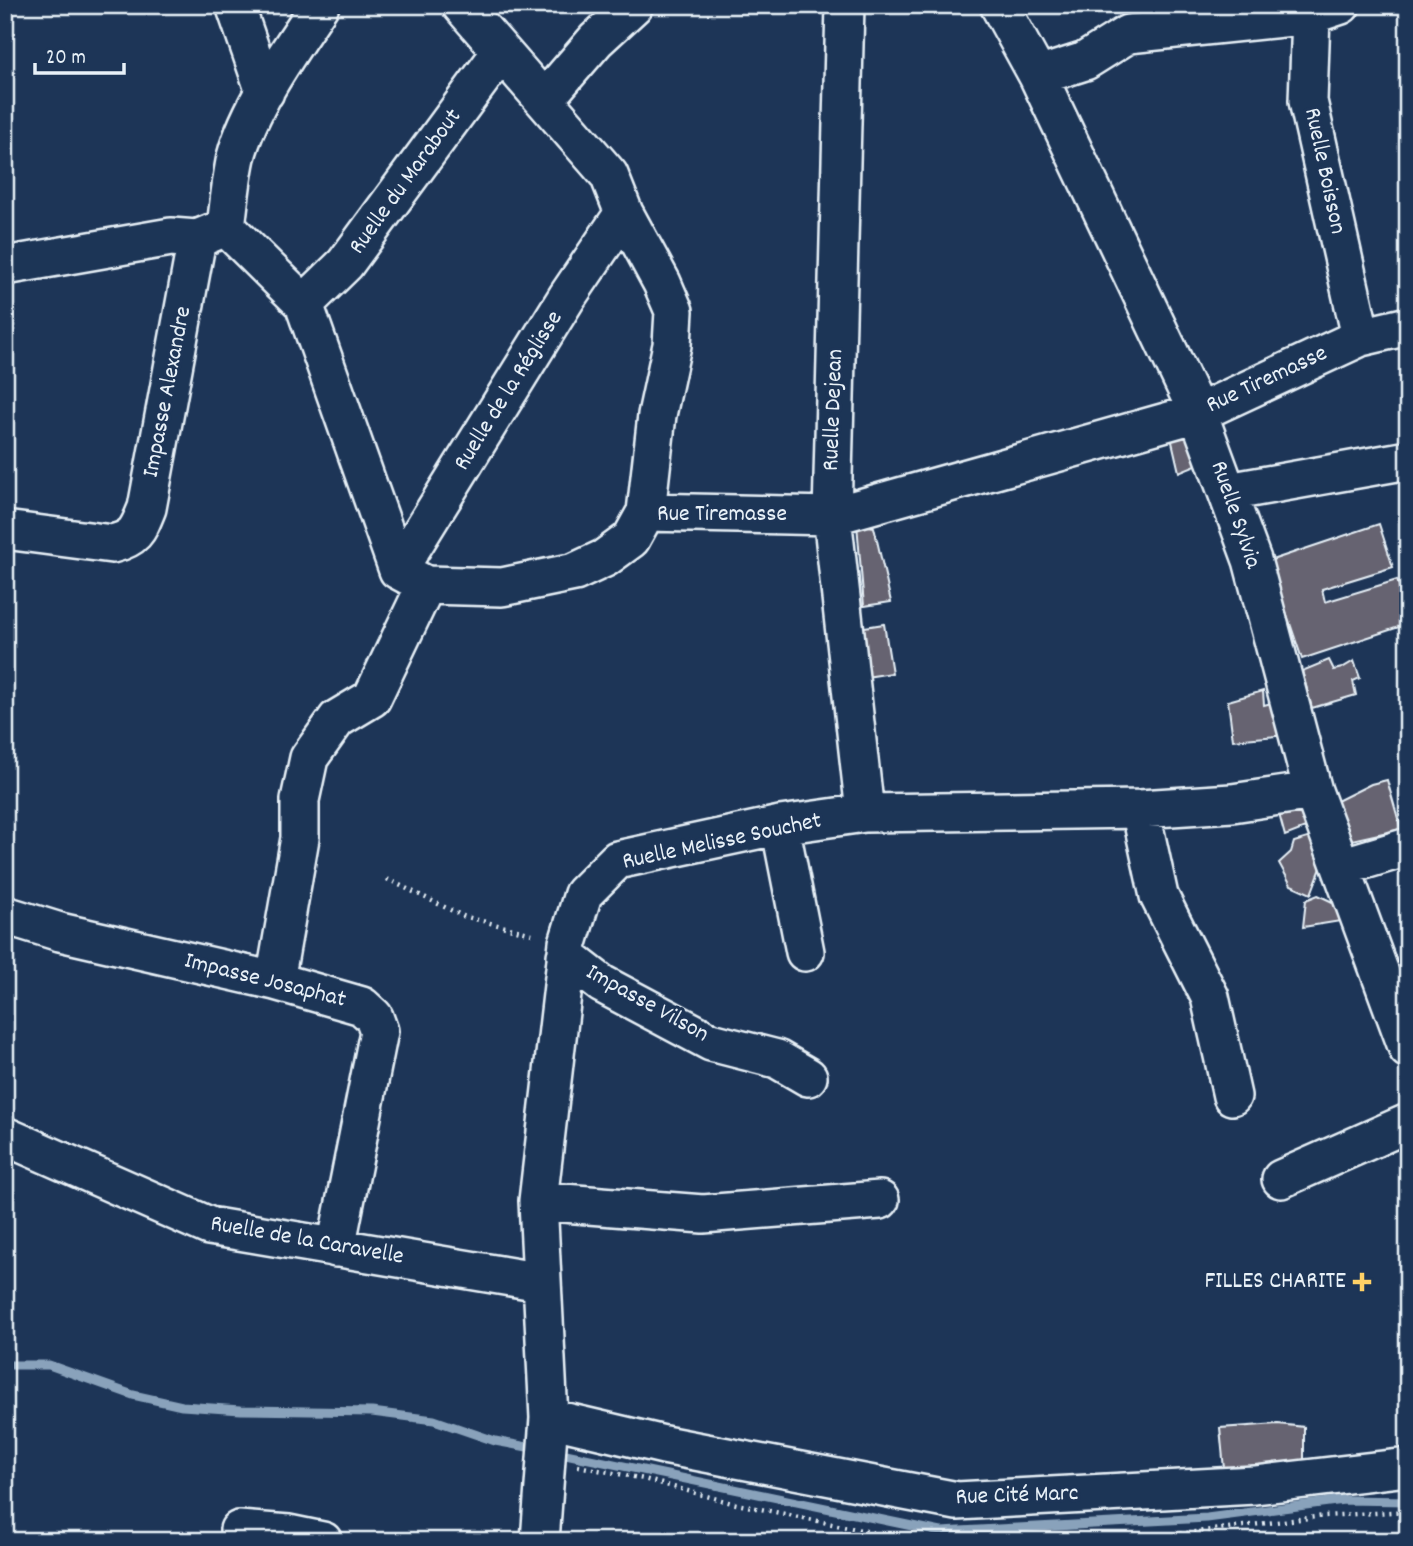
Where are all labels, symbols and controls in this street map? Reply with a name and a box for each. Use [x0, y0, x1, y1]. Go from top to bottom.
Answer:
scale bar [35, 32, 124, 76]
text: 20 m [46, 44, 86, 74]
street label: Ruelle du Marabout [341, 102, 471, 262]
street label: Ruelle Boisson [1294, 105, 1354, 237]
street label: Impasse Alexandre [135, 303, 201, 481]
street label: Ruelle de la Réglisse [446, 304, 572, 478]
street label: Rue Tiremasse [1201, 337, 1333, 423]
street label: Ruelle Dejean [815, 348, 853, 472]
street label: Ruelle Sylvia [1201, 457, 1270, 574]
street label: Rue Tiremasse [657, 498, 787, 532]
street label: Ruelle Melisse Souchet [619, 804, 825, 880]
street label: Impasse Josaphat [181, 944, 350, 1018]
street label: Impasse Vilson [579, 956, 715, 1052]
street label: Ruelle de la Caravelle [208, 1207, 406, 1275]
place label: FILLES CHARITE [1204, 1265, 1346, 1299]
marker: FILLES CHARITE [1352, 1272, 1372, 1292]
street label: Rue Cité Marc [955, 1477, 1079, 1515]

